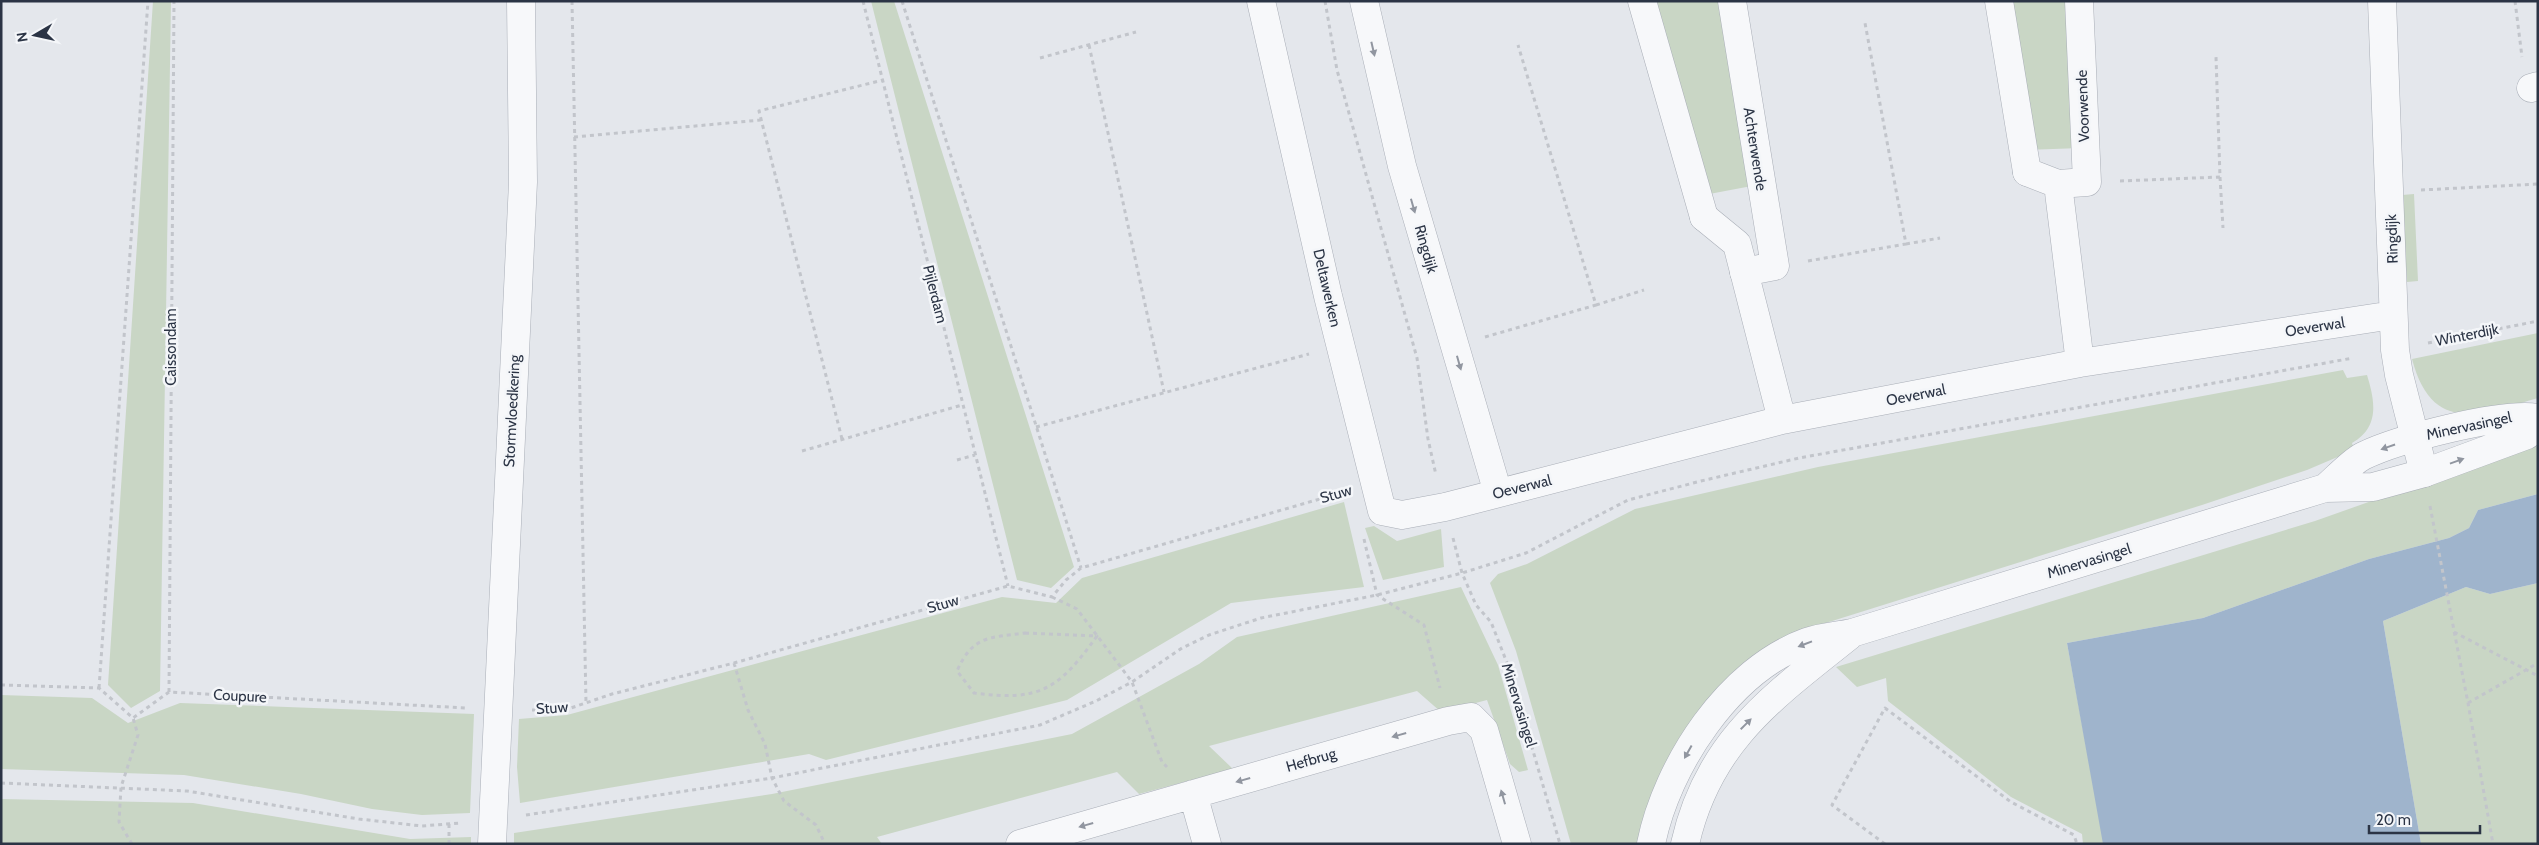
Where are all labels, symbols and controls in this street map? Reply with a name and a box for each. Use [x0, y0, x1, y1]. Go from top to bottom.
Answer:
north arrow [10, 10, 60, 60]
text: N [12, 31, 32, 43]
one-way arrow [1369, 41, 1377, 57]
street label: Voorwende [2073, 69, 2093, 142]
street label: Achterwende [1740, 106, 1771, 192]
one-way arrow [1410, 199, 1418, 214]
street label: Ringdijk [2382, 214, 2402, 264]
street label: Ringdijk [1411, 223, 1442, 275]
street label: Deltawerken [1309, 247, 1345, 329]
street label: Pijlerdam [919, 263, 951, 325]
street label: Caissondam [162, 308, 180, 386]
street label: Oeverwal [2284, 313, 2347, 341]
street label: Winterdijk [2434, 320, 2500, 350]
street label: Stormvloedkering [500, 354, 524, 468]
one-way arrow [1455, 355, 1463, 370]
street label: Oeverwal [1885, 380, 1948, 410]
street label: Minervasingel [2425, 408, 2514, 444]
one-way arrow [2381, 444, 2396, 451]
one-way arrow [2450, 457, 2465, 464]
street label: Oeverwal [1491, 471, 1554, 503]
street label: Stuw [1318, 481, 1354, 507]
street label: Minervasingel [2045, 540, 2134, 582]
street label: Stuw [925, 591, 961, 617]
one-way arrow [1797, 640, 1812, 648]
street label: Minervasingel [1498, 661, 1540, 750]
street label: Coupure [213, 686, 268, 706]
street label: Stuw [535, 698, 569, 718]
one-way arrow [1740, 718, 1752, 730]
one-way arrow [1391, 732, 1406, 740]
street label: Hefbrug [1284, 744, 1339, 776]
one-way arrow [1684, 744, 1692, 759]
one-way arrow [1235, 777, 1250, 785]
one-way arrow [1499, 789, 1507, 804]
scale bar [2369, 802, 2480, 834]
text: 20 m [2376, 811, 2411, 829]
one-way arrow [1079, 821, 1094, 829]

